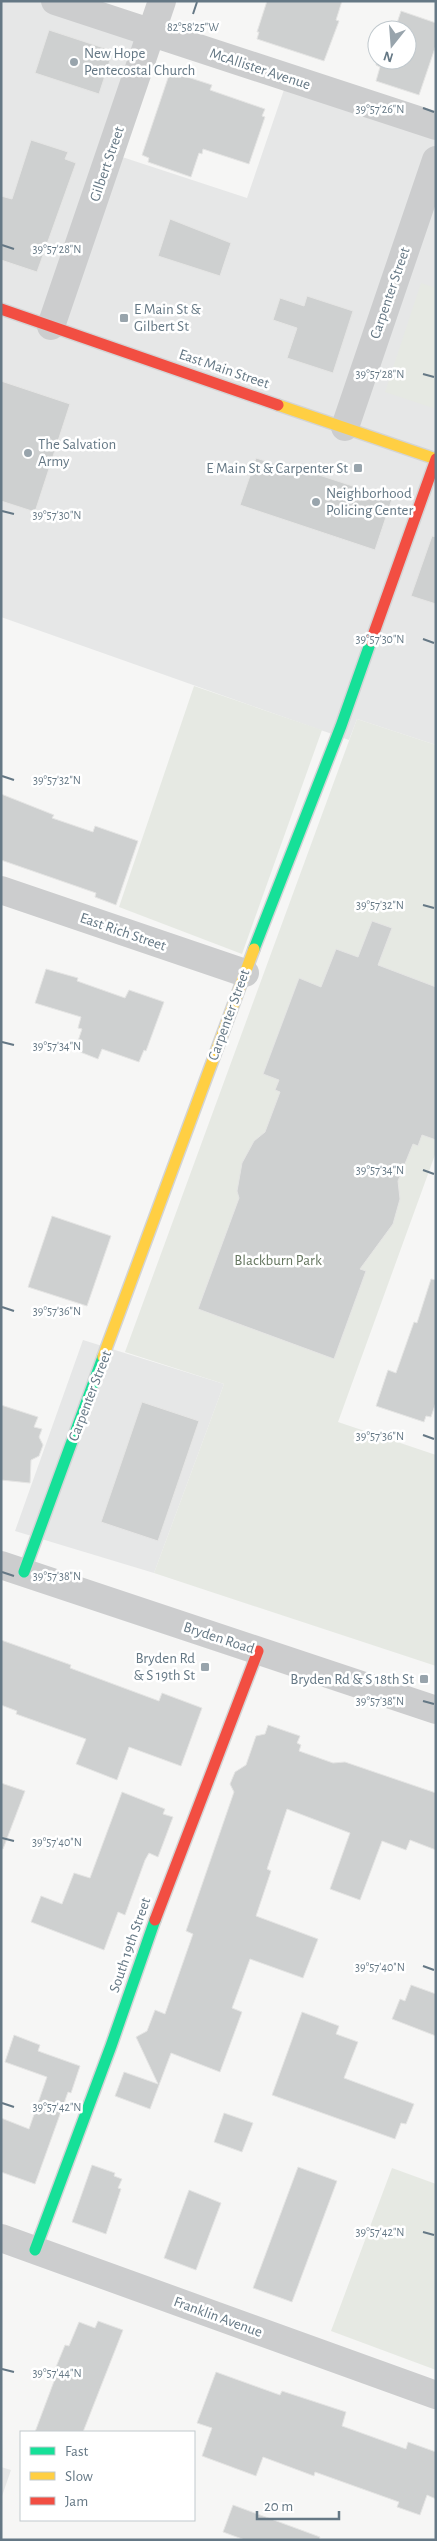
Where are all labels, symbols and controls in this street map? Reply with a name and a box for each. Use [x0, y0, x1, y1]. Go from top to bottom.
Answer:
north arrow [367, 20, 417, 70]
text: 82°58'25"W [167, 21, 219, 33]
place label: New Hope Pentecostal Church [84, 46, 195, 78]
street label: McAllister Avenue [208, 46, 312, 92]
text: N [382, 48, 395, 65]
marker: New Hope Pentecostal Church [68, 56, 80, 68]
text: 39°57'26"N [356, 103, 404, 115]
street label: Gilbert Street [87, 124, 127, 204]
text: 39°57'28"N [33, 243, 81, 255]
street label: Carpenter Street [367, 245, 413, 341]
place label: E Main St & Gilbert St [134, 302, 202, 334]
marker: E Main St & Gilbert St [118, 312, 130, 324]
street label: East Main Street [177, 347, 271, 392]
text: 39°57'28"N [356, 368, 404, 380]
place label: The Salvation Army [38, 437, 116, 469]
marker: The Salvation Army [22, 447, 34, 459]
place label: E Main St & Carpenter St [206, 461, 348, 476]
marker: E Main St & Carpenter St [352, 462, 364, 474]
place label: Neighborhood Policing Center [326, 486, 413, 518]
marker: Neighborhood Policing Center [310, 496, 322, 508]
text: 39°57'30"N [33, 509, 81, 521]
text: 39°57'30"N [356, 633, 404, 645]
text: 39°57'32"N [33, 774, 81, 786]
text: 39°57'32"N [356, 899, 404, 911]
street label: East Rich Street [78, 910, 168, 954]
street label: Carpenter Street [206, 967, 253, 1063]
text: 39°57'34"N [33, 1040, 81, 1052]
text: 39°57'34"N [356, 1164, 404, 1176]
park label: Blackburn Park [234, 1253, 322, 1268]
text: 39°57'36"N [33, 1305, 81, 1317]
street label: Carpenter Street [66, 1348, 114, 1443]
text: 39°57'36"N [356, 1430, 404, 1442]
text: 39°57'38"N [33, 1570, 81, 1582]
street label: Bryden Road [182, 1619, 257, 1657]
place label: Bryden Rd & S 19th St [133, 1651, 195, 1683]
marker: Bryden Rd & S 19th St [199, 1661, 211, 1673]
place label: Bryden Rd & S 18th St [290, 1672, 414, 1687]
marker: Bryden Rd & S 18th St [418, 1673, 430, 1685]
text: 39°57'38"N [356, 1695, 404, 1707]
text: 39°57'40"N [32, 1836, 82, 1848]
street label: South 19th Street [107, 1895, 153, 1994]
text: 39°57'40"N [355, 1961, 405, 1973]
text: 39°57'42"N [33, 2101, 81, 2113]
text: 39°57'42"N [356, 2226, 404, 2238]
street label: Franklin Avenue [172, 2294, 264, 2340]
text: 39°57'44"N [32, 2367, 82, 2379]
legend [20, 2431, 195, 2521]
text: Fast [65, 2444, 89, 2459]
text: Slow [65, 2469, 93, 2484]
scale bar [257, 2488, 340, 2520]
text: Jam [65, 2494, 88, 2509]
text: 20 m [264, 2499, 293, 2514]

